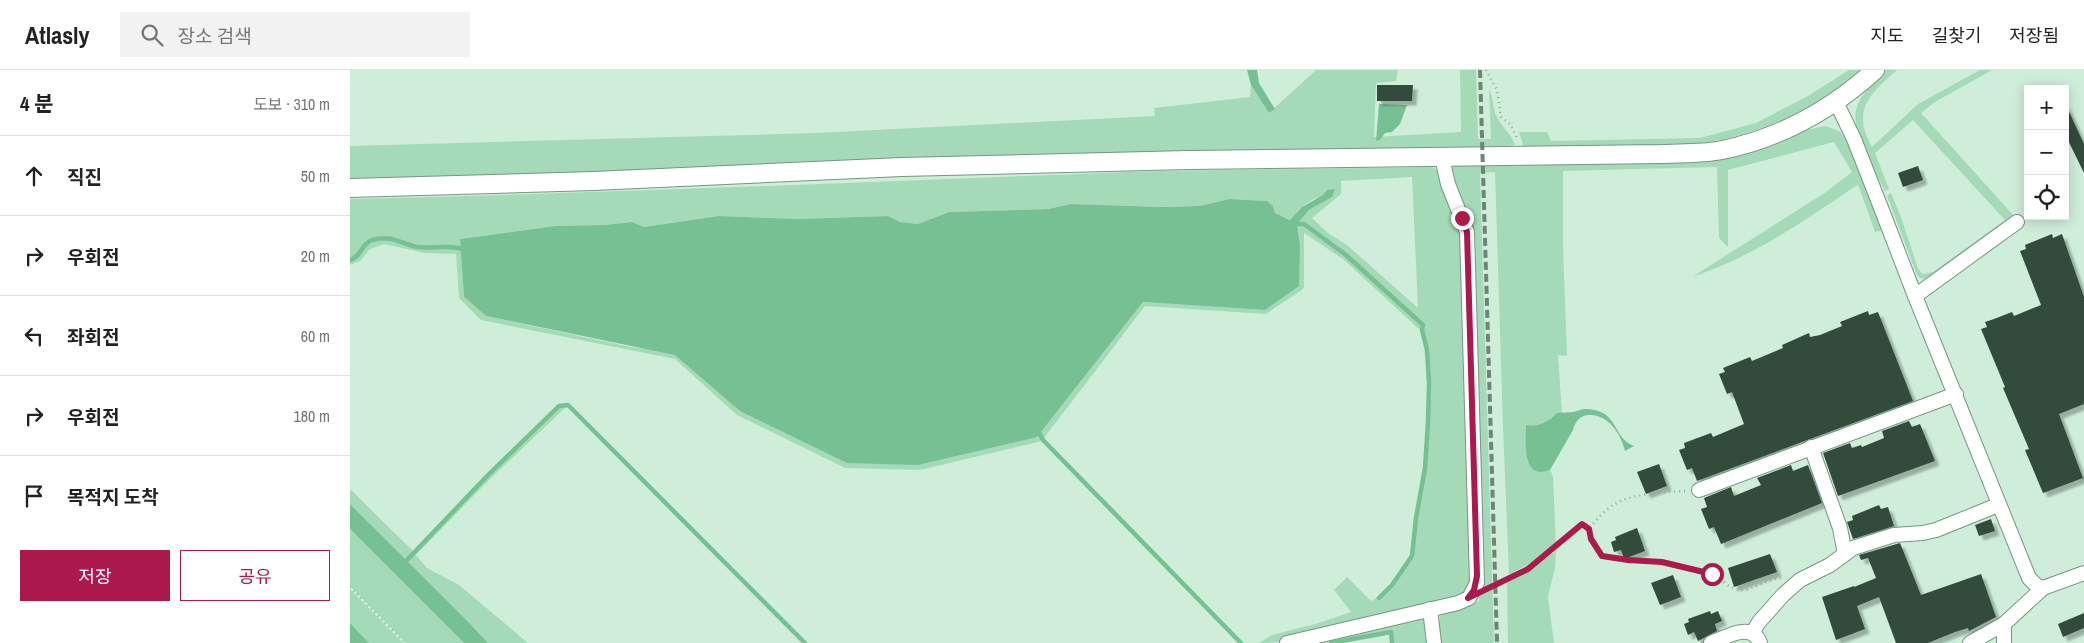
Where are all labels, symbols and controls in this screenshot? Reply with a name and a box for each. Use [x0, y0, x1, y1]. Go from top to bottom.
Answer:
search box [120, 12, 470, 57]
text: Atlasly [25, 19, 90, 51]
icon: search [138, 21, 166, 49]
text: 장소 검색 [178, 23, 252, 49]
text: 지도 [1871, 23, 1904, 48]
text: 길찾기 [1932, 23, 1981, 48]
text: 저장됨 [2009, 23, 2059, 48]
map controls [2024, 85, 2069, 220]
button: + [2024, 85, 2069, 130]
text: 4 분 [20, 89, 54, 118]
text: 도보 · 310 m [253, 93, 330, 115]
button: − [2024, 130, 2069, 175]
icon: ahead [20, 162, 48, 190]
text: 직진 [67, 164, 102, 190]
text: 50 m [301, 165, 330, 187]
button: locate [2024, 175, 2069, 220]
route end [1451, 207, 1474, 230]
icon: right [20, 242, 48, 270]
text: 우회전 [67, 244, 119, 270]
text: 20 m [301, 245, 330, 267]
icon: left [20, 322, 48, 350]
text: 좌회전 [67, 324, 119, 350]
text: 60 m [301, 325, 330, 347]
icon: right [20, 402, 48, 430]
text: 우회전 [67, 404, 119, 430]
text: 180 m [294, 405, 330, 427]
icon: arrive [20, 482, 48, 510]
text: 목적지 도착 [67, 484, 159, 510]
button: 저장 [20, 550, 170, 601]
button: 공유 [180, 550, 330, 601]
route start [1701, 563, 1724, 586]

